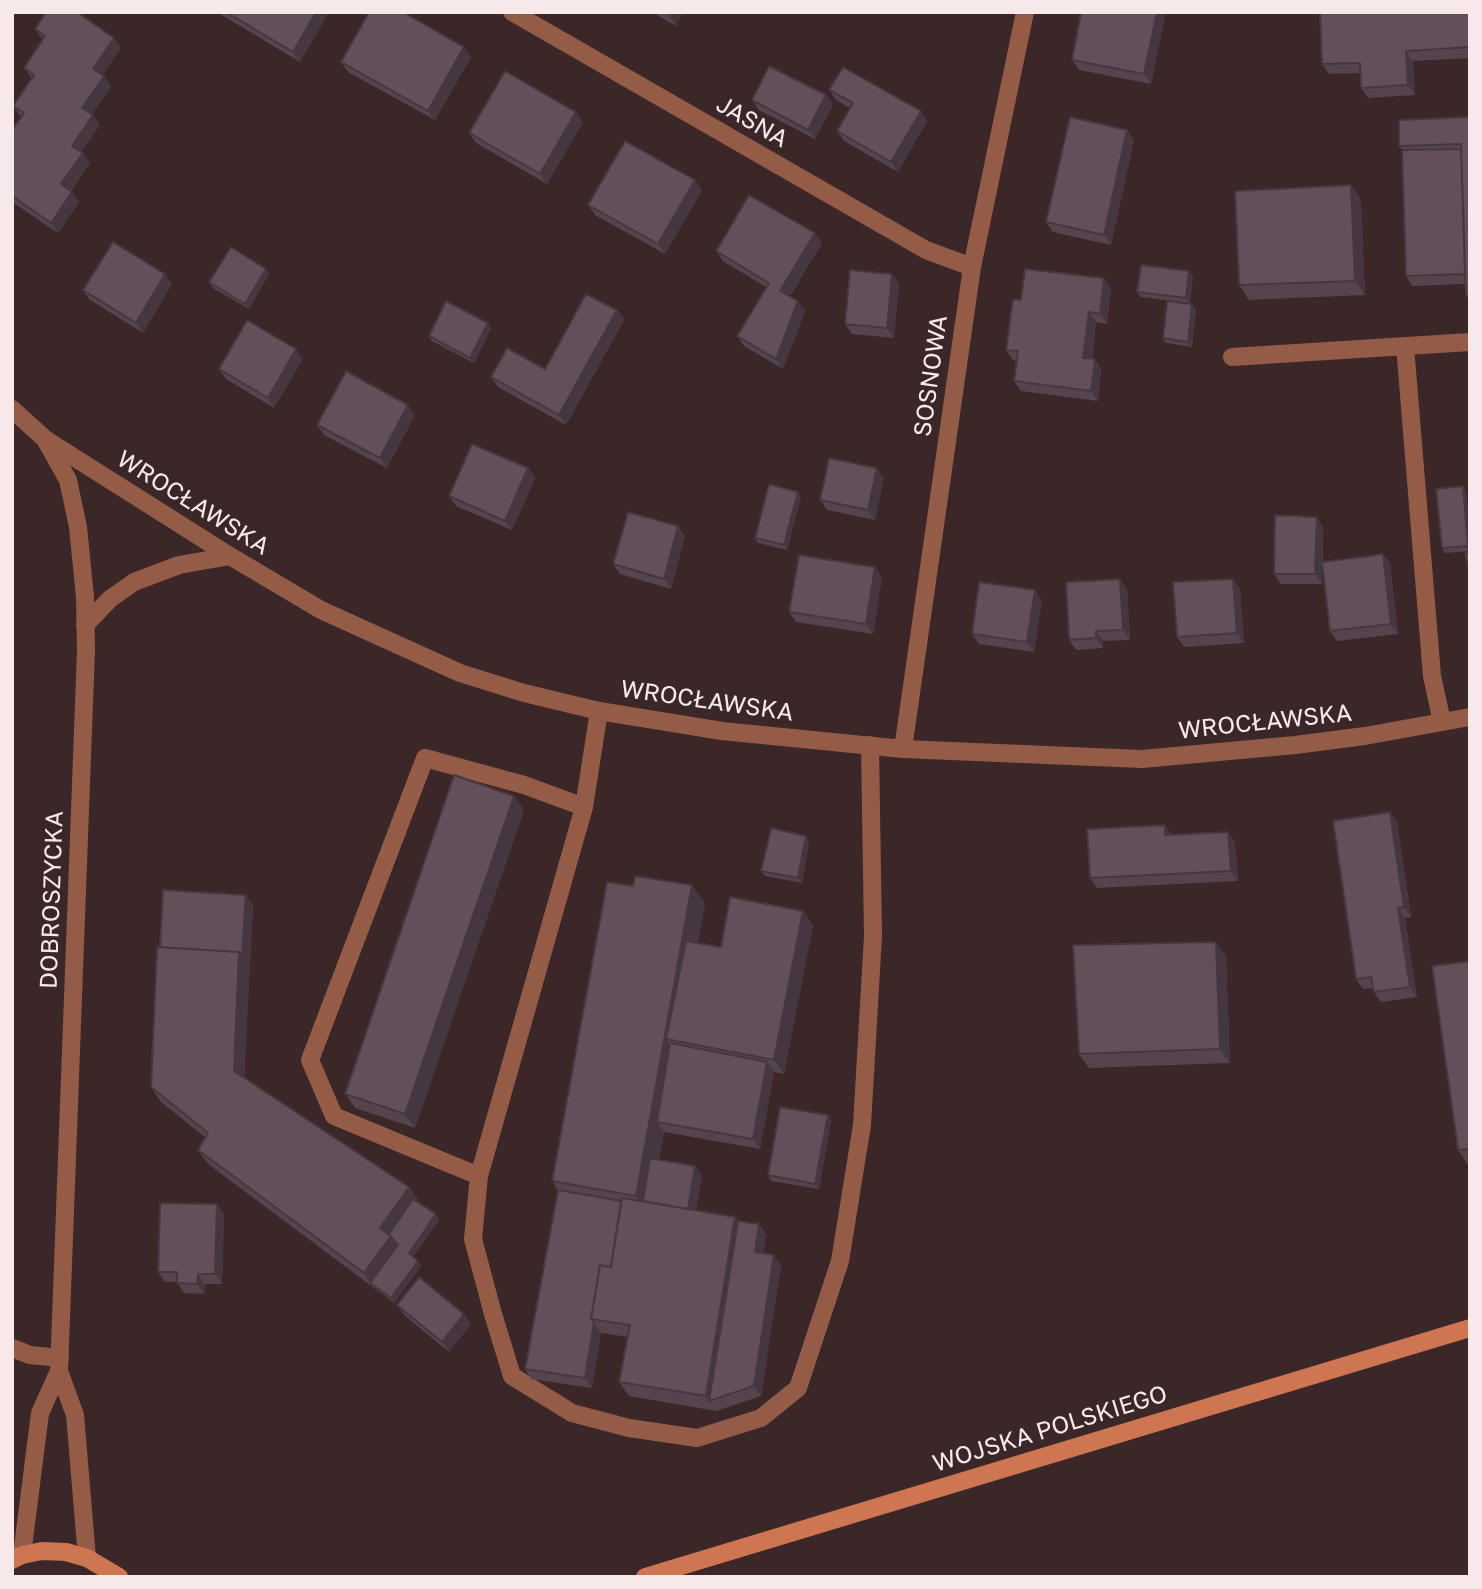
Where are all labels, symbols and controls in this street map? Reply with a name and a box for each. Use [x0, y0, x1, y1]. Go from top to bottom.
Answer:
street label: JASNA [711, 90, 793, 154]
street label: SOSNOWA [908, 314, 954, 438]
street label: WROCŁAWSKA [111, 445, 275, 561]
street label: WROCŁAWSKA [619, 675, 795, 727]
street label: WROCŁAWSKA [1177, 699, 1353, 745]
street label: DOBROSZYCKA [34, 810, 70, 990]
street label: WOJSKA POLSKIEGO [929, 1380, 1171, 1478]

